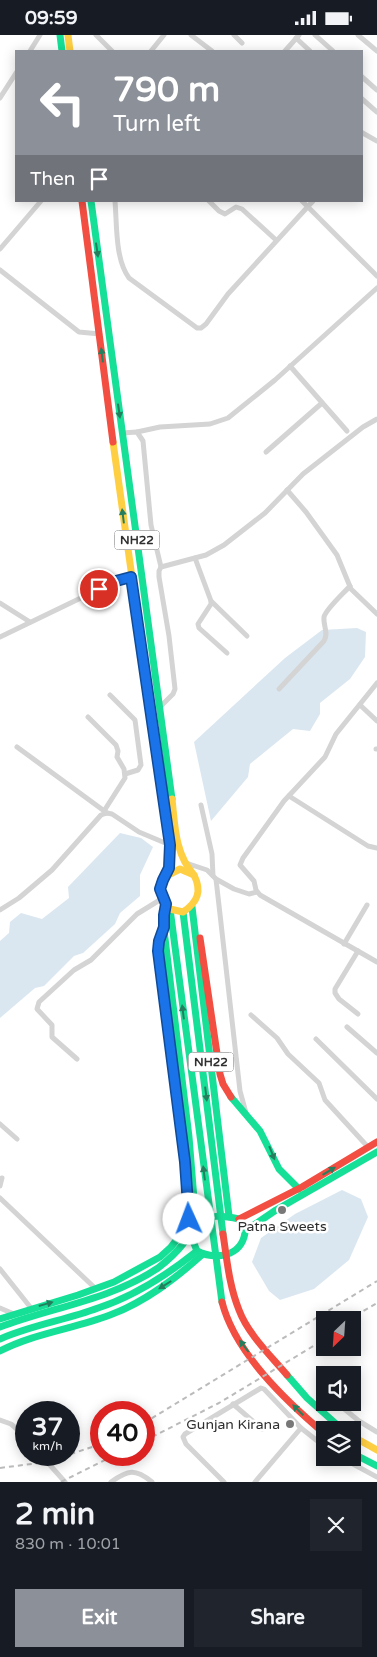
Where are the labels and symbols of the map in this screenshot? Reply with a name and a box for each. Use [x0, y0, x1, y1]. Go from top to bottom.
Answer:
one-way arrow [94, 242, 102, 258]
one-way arrow [98, 347, 106, 363]
one-way arrow [115, 403, 123, 419]
one-way arrow [119, 508, 127, 524]
road number: NH22 [114, 531, 160, 549]
pin [78, 568, 120, 610]
one-way arrow [179, 1004, 187, 1020]
road number: NH22 [188, 1053, 234, 1071]
one-way arrow [202, 1087, 210, 1103]
one-way arrow [269, 1146, 276, 1161]
one-way arrow [200, 1165, 208, 1181]
one-way arrow [322, 1167, 335, 1176]
position arrow [162, 1192, 214, 1244]
marker: Patna Sweets [276, 1204, 288, 1216]
place label: Patna Sweets [237, 1218, 327, 1235]
one-way arrow [159, 1280, 172, 1289]
one-way arrow [39, 1299, 54, 1307]
north arrow [316, 1311, 361, 1356]
one-way arrow [238, 1340, 249, 1353]
speed limit sign: 40 [90, 1401, 155, 1466]
one-way arrow [293, 1404, 305, 1416]
place label: Gunjan Kirana [186, 1416, 280, 1433]
marker: Gunjan Kirana [284, 1418, 296, 1430]

